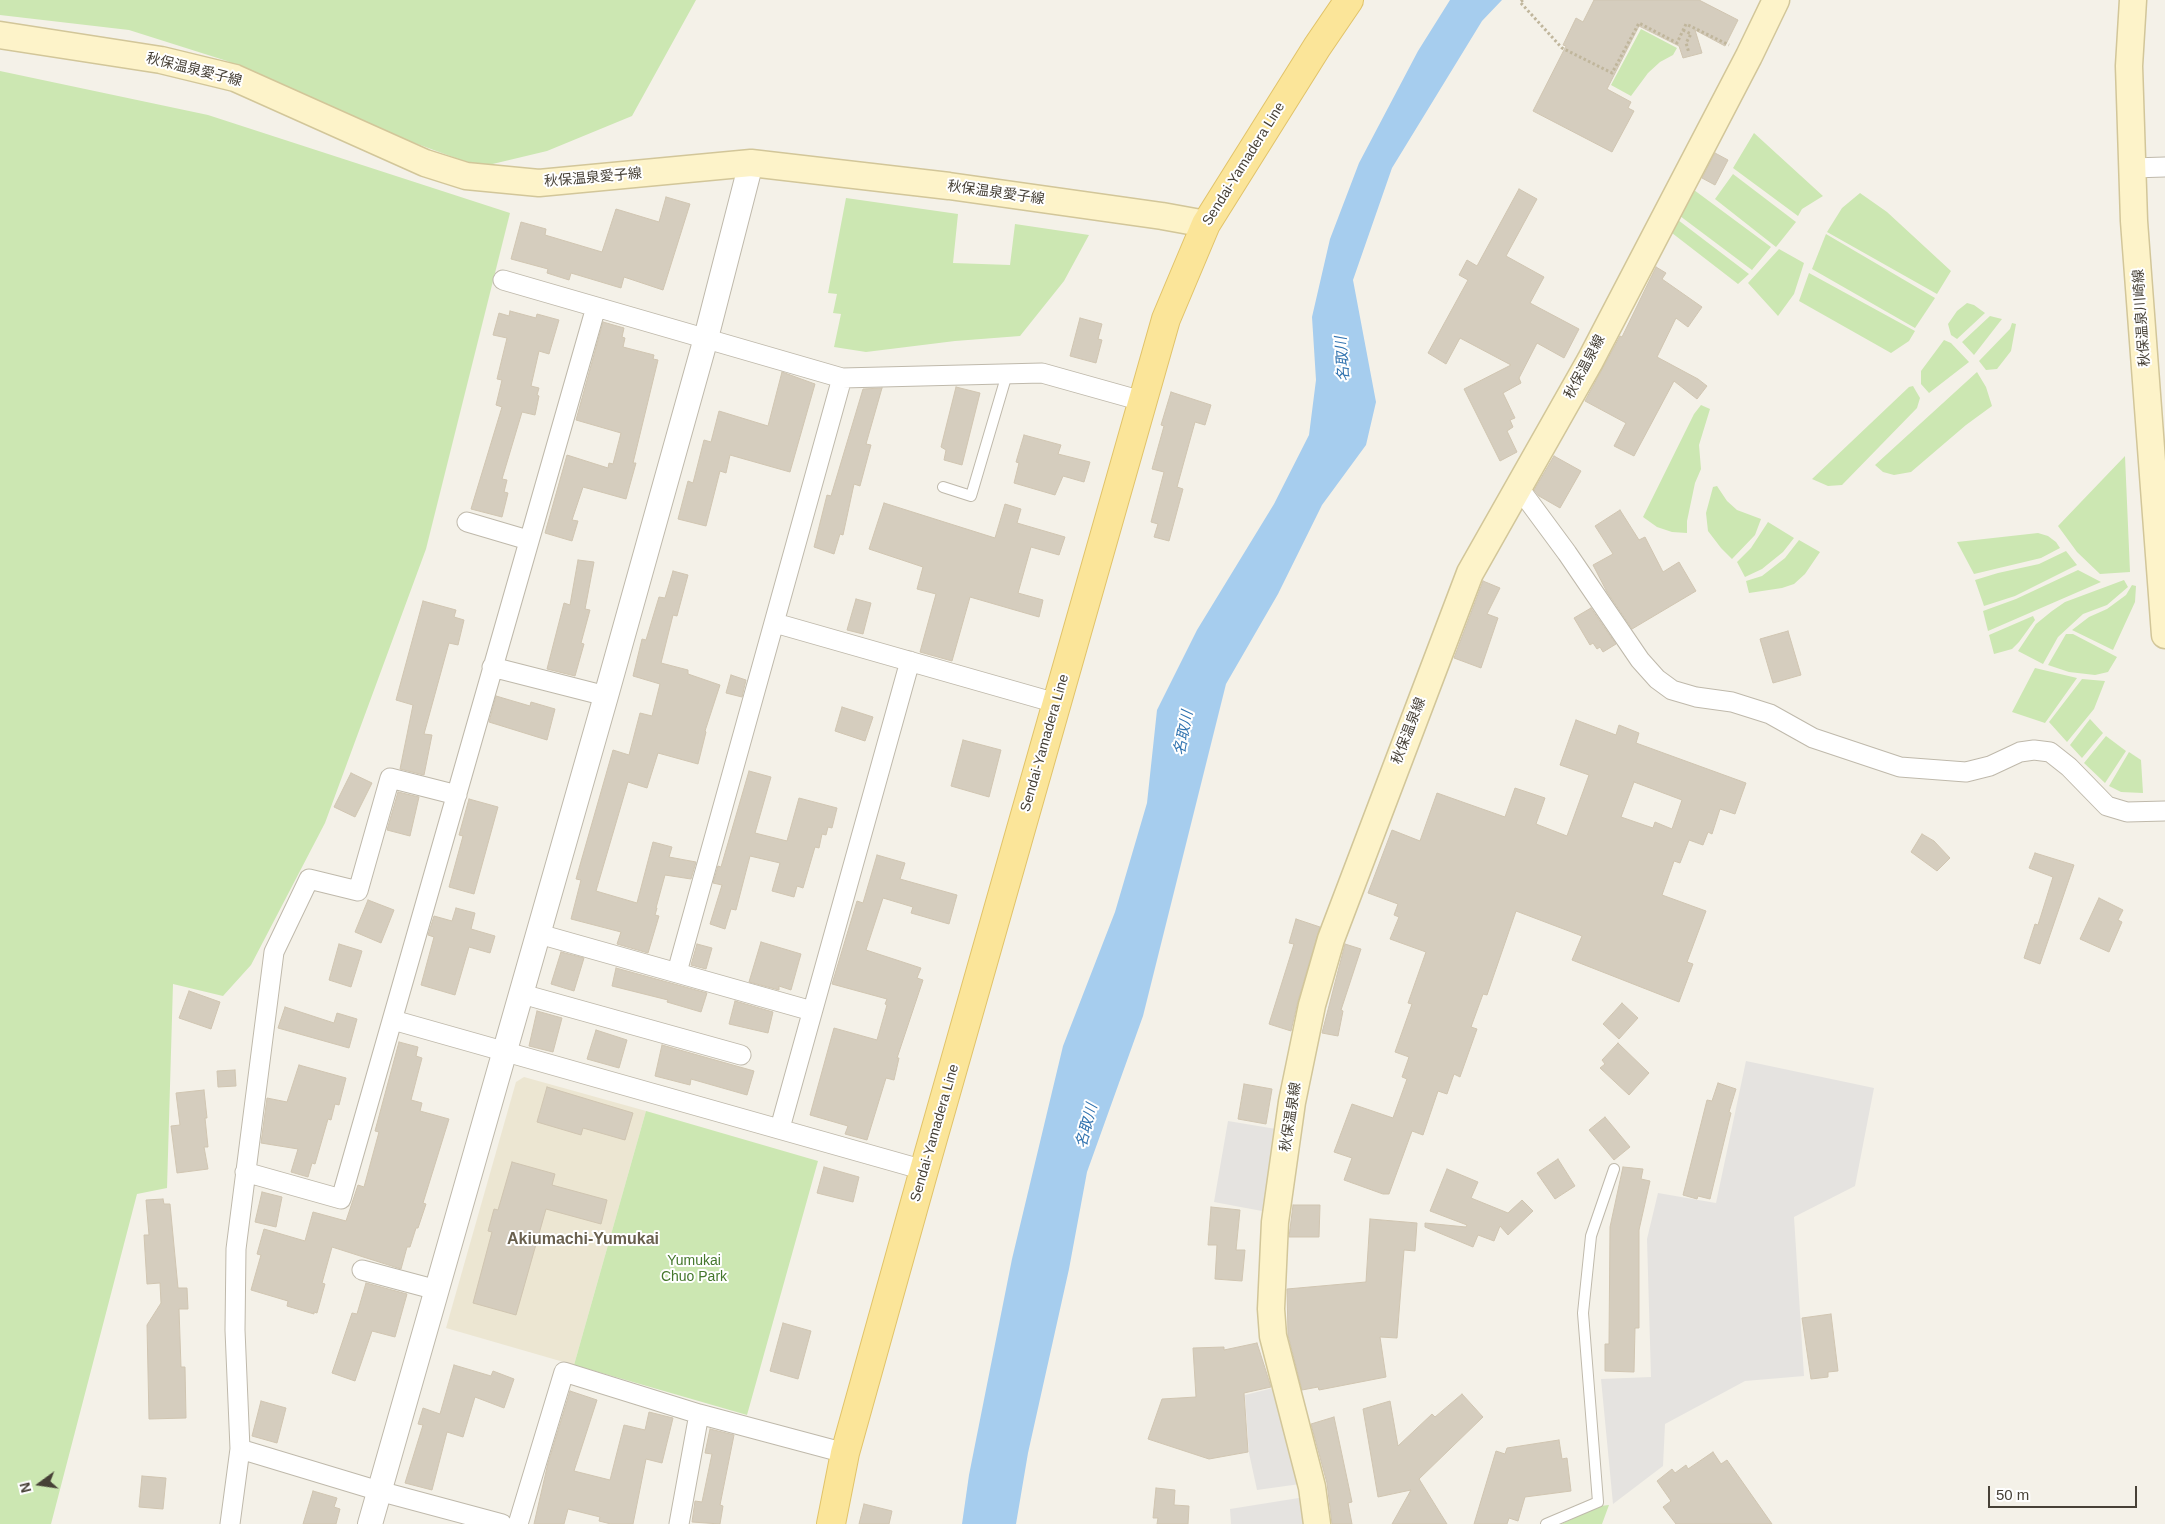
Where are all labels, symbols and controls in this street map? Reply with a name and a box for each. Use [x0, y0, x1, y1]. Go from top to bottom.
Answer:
street label: 秋保温泉愛子線 [144, 50, 244, 90]
street label: Sendai-Yamadera Line [1199, 99, 1289, 229]
street label: 秋保温泉愛子線 [543, 165, 643, 191]
street label: 秋保温泉愛子線 [946, 178, 1046, 208]
street label: 秋保温泉川崎線 [2130, 269, 2154, 367]
street label: 秋保温泉線 [1561, 332, 1609, 402]
water label: 名取川 [1332, 336, 1354, 382]
street label: Sendai-Yamadera Line [1017, 672, 1073, 814]
street label: 秋保温泉線 [1389, 695, 1429, 767]
water label: 名取川 [1171, 709, 1197, 757]
street label: Sendai-Yamadera Line [907, 1062, 963, 1204]
street label: 秋保温泉線 [1277, 1081, 1305, 1153]
water label: 名取川 [1072, 1102, 1102, 1150]
district label: Akiumachi-Yumukai [507, 1230, 659, 1250]
park label: Yumukai Chuo Park [661, 1253, 727, 1285]
north arrow [15, 1459, 65, 1509]
scale bar [1990, 1476, 2139, 1508]
text: N [16, 1481, 34, 1494]
text: 50 m [1996, 1486, 2029, 1503]

